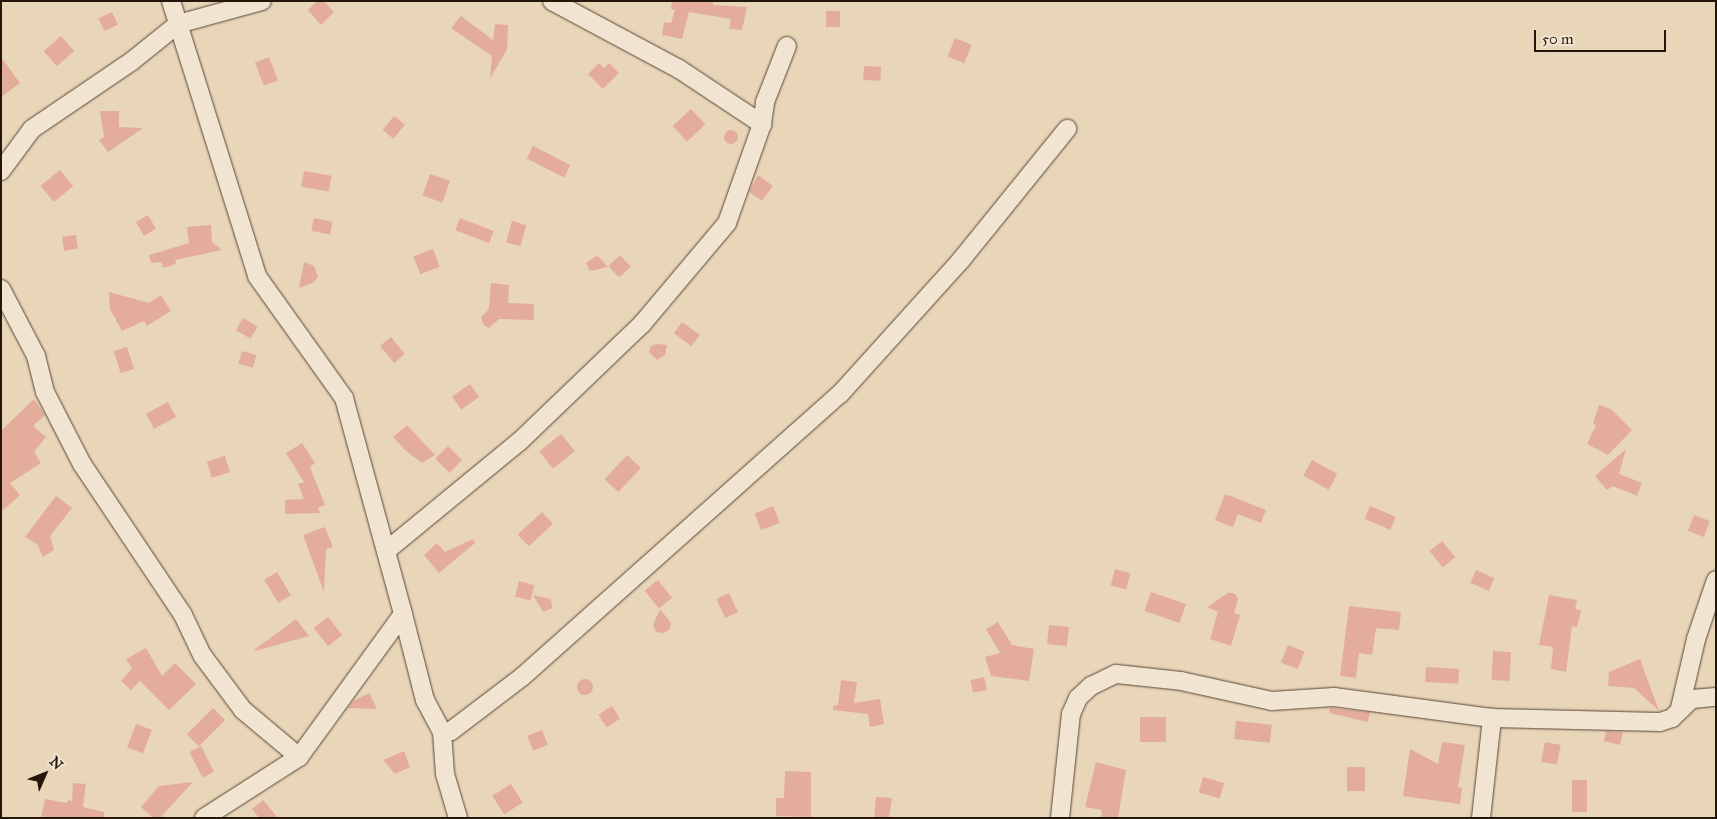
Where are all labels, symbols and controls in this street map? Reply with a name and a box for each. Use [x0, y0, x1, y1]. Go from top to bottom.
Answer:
scale bar [1537, 20, 1670, 52]
text: 50 m [1542, 30, 1574, 48]
north arrow [20, 749, 70, 799]
text: N [46, 753, 66, 773]

